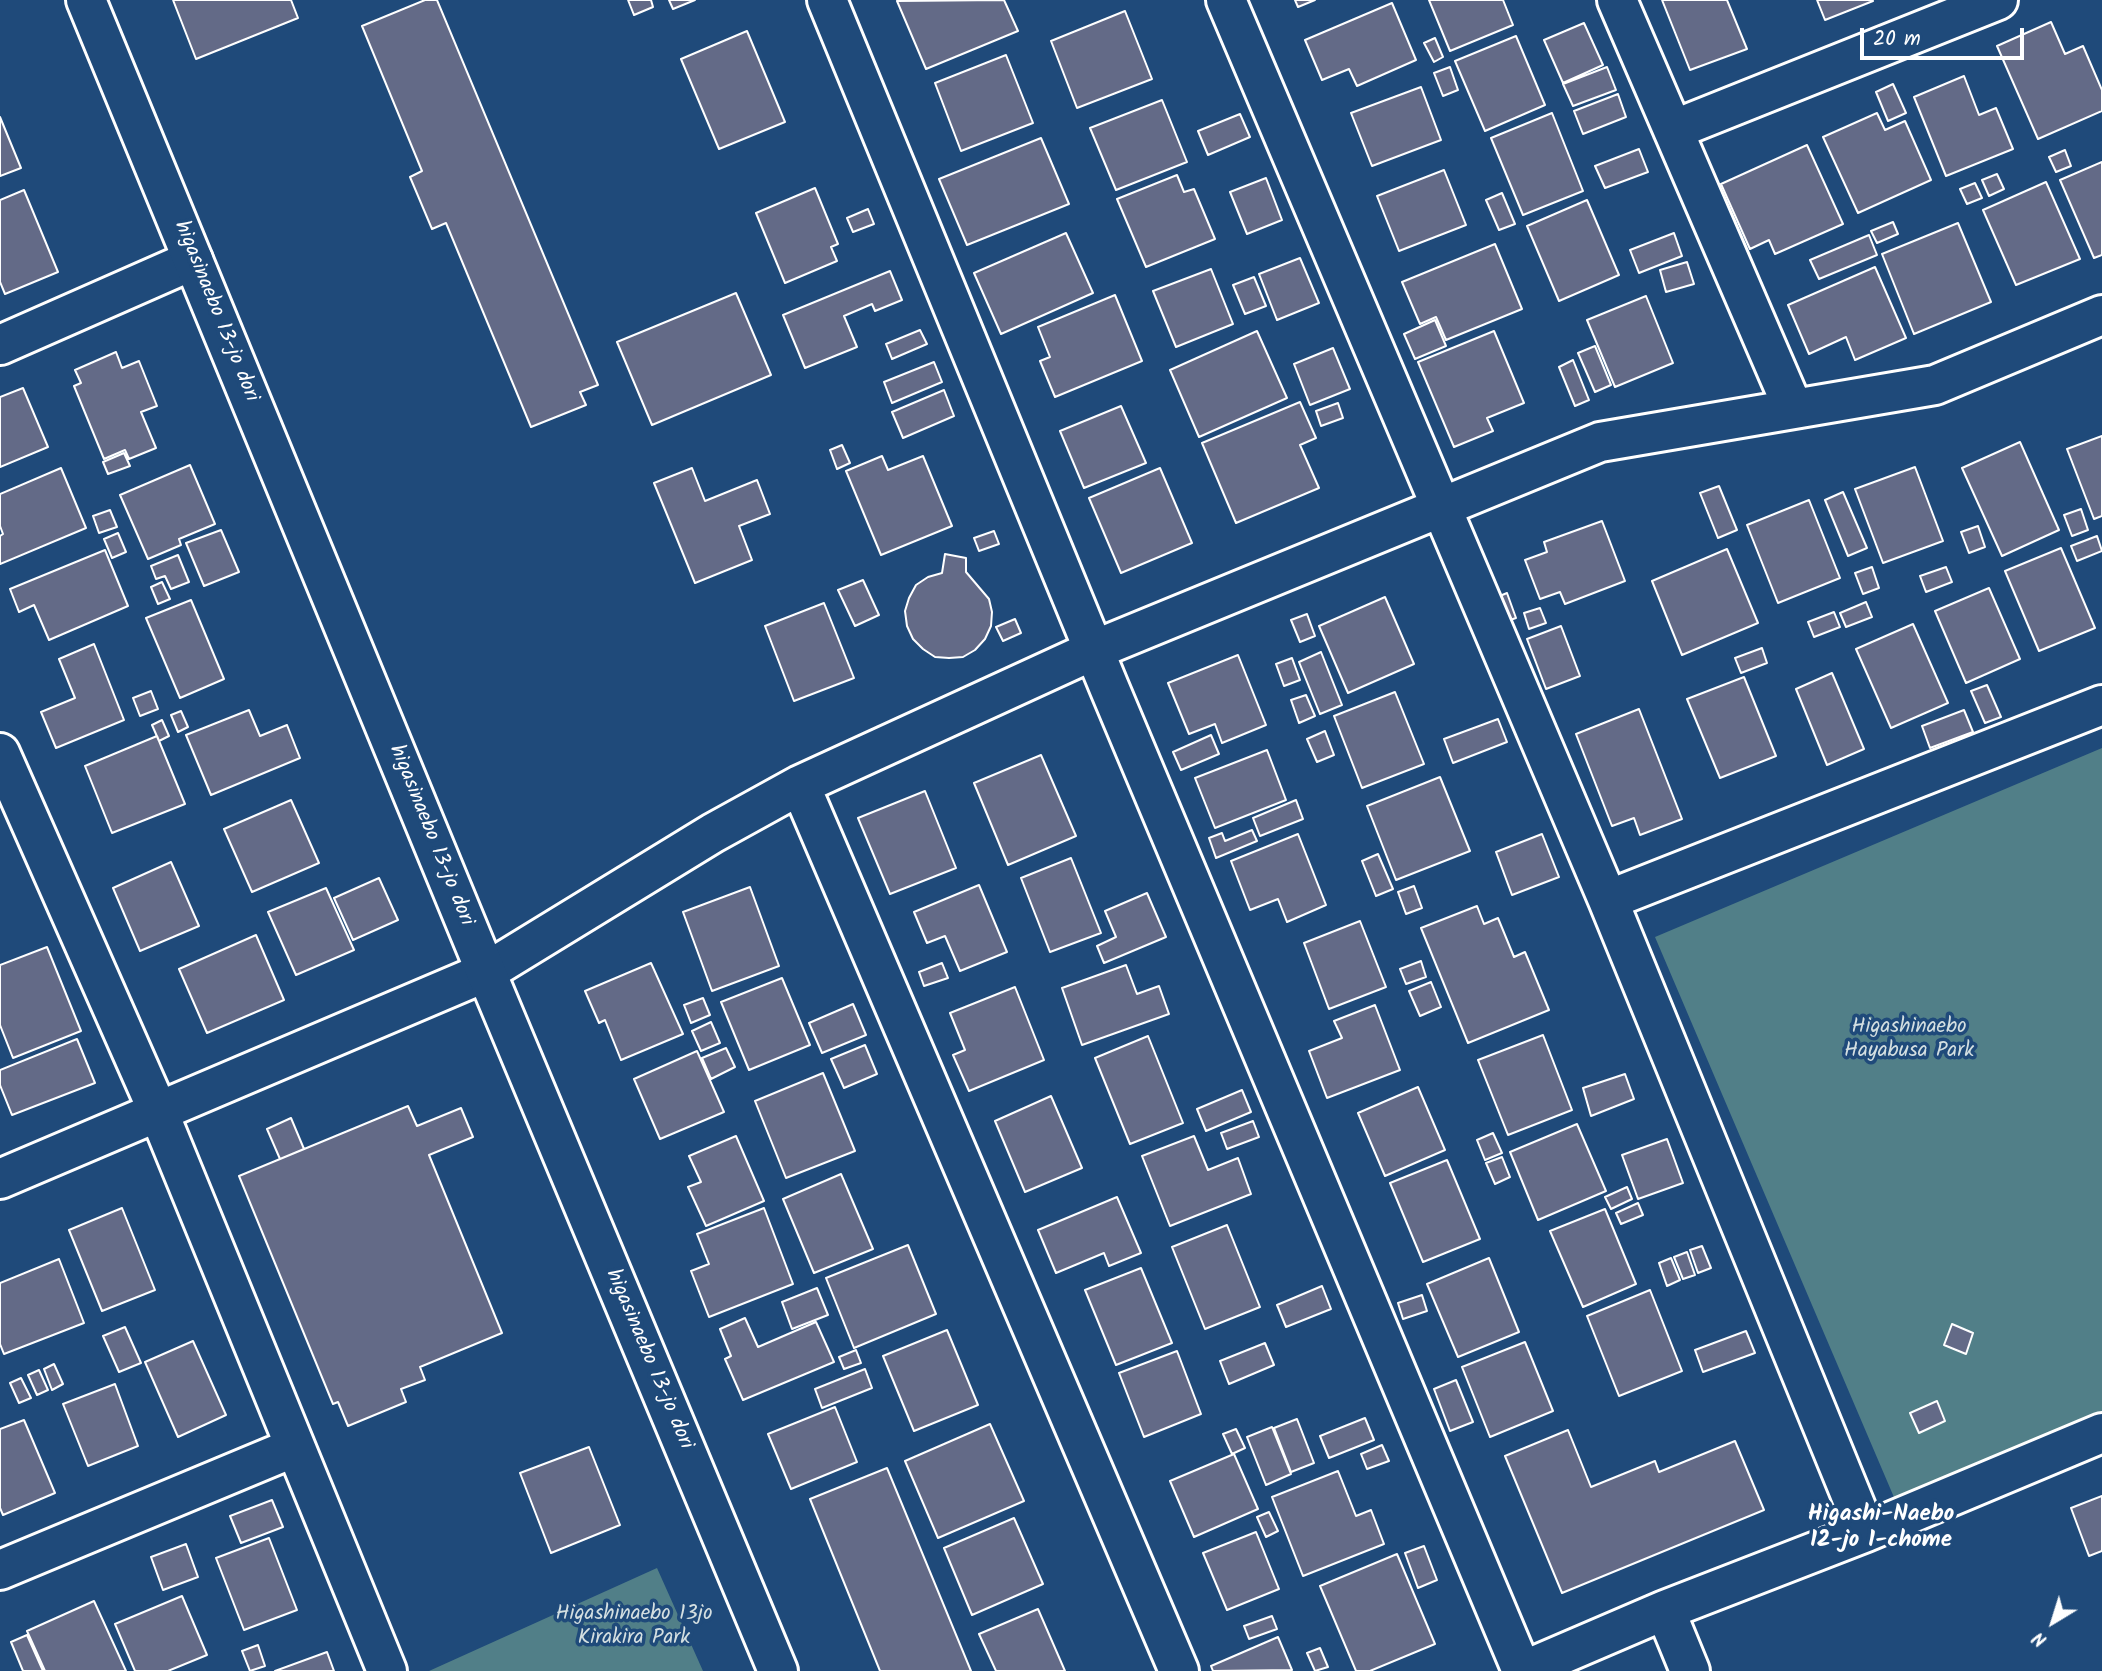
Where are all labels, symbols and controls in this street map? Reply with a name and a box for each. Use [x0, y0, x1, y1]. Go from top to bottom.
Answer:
scale bar [1864, 14, 2028, 58]
text: 20 m [1873, 23, 1921, 56]
street label: higasinaebo 13-jo dori [167, 218, 263, 406]
street label: higasinaebo 13-jo dori [382, 742, 478, 930]
park label: Higashinaebo Hayabusa Park [1844, 1015, 1974, 1065]
street label: higasinaebo 13-jo dori [599, 1266, 697, 1454]
district label: Higashi-Naebo 12-jo 1-chome [1808, 1502, 1954, 1556]
north arrow [2018, 1587, 2088, 1657]
park label: Higashinaebo 13jo Kirakira Park [556, 1602, 712, 1652]
text: N [2026, 1623, 2054, 1654]

